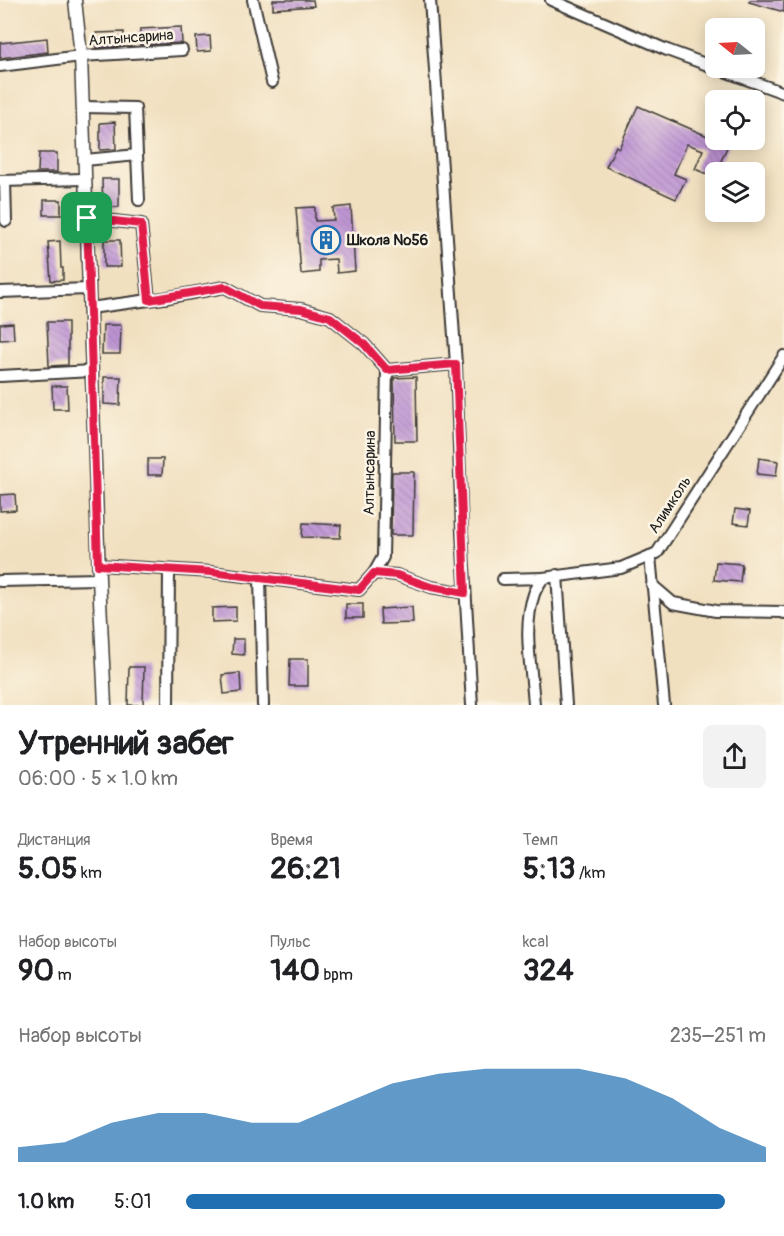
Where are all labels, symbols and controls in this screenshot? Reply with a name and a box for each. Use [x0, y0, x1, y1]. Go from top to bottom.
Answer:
north arrow [705, 18, 765, 78]
map controls [705, 18, 765, 222]
street label: Алтынсарина [88, 26, 174, 50]
button: locate [705, 90, 765, 150]
button: layers [705, 162, 765, 222]
pin [61, 192, 112, 243]
icon: arrive [70, 201, 103, 234]
building icon: Школа №56 [310, 224, 342, 256]
place label: Школа №56 [346, 231, 429, 250]
street label: Алтынсарина [360, 430, 380, 516]
street label: Алимколь [644, 473, 696, 537]
text: Утренний забег [18, 723, 234, 764]
button: share [703, 725, 766, 788]
text: 06:00 · 5 × 1.0 km [18, 766, 178, 791]
text: Дистанция [18, 830, 91, 850]
text: Время [270, 830, 313, 850]
text: Темп [523, 830, 558, 850]
text: 5.05 [18, 850, 78, 887]
text: 26:21 [270, 850, 341, 887]
text: 5:13 [523, 850, 575, 887]
text: km [78, 863, 102, 883]
text: /km [575, 863, 606, 883]
text: Набор высоты [18, 932, 117, 952]
text: Пульс [270, 932, 311, 952]
text: kcal [523, 932, 549, 952]
text: 90 [18, 952, 54, 989]
text: 140 [270, 952, 320, 989]
text: 324 [523, 952, 574, 989]
text: m [54, 965, 72, 985]
text: bpm [320, 965, 353, 985]
text: Набор высоты [18, 1023, 142, 1048]
text: 235–251 m [670, 1023, 766, 1048]
text: 1.0 km [18, 1189, 74, 1214]
text: 5:01 [114, 1189, 152, 1214]

